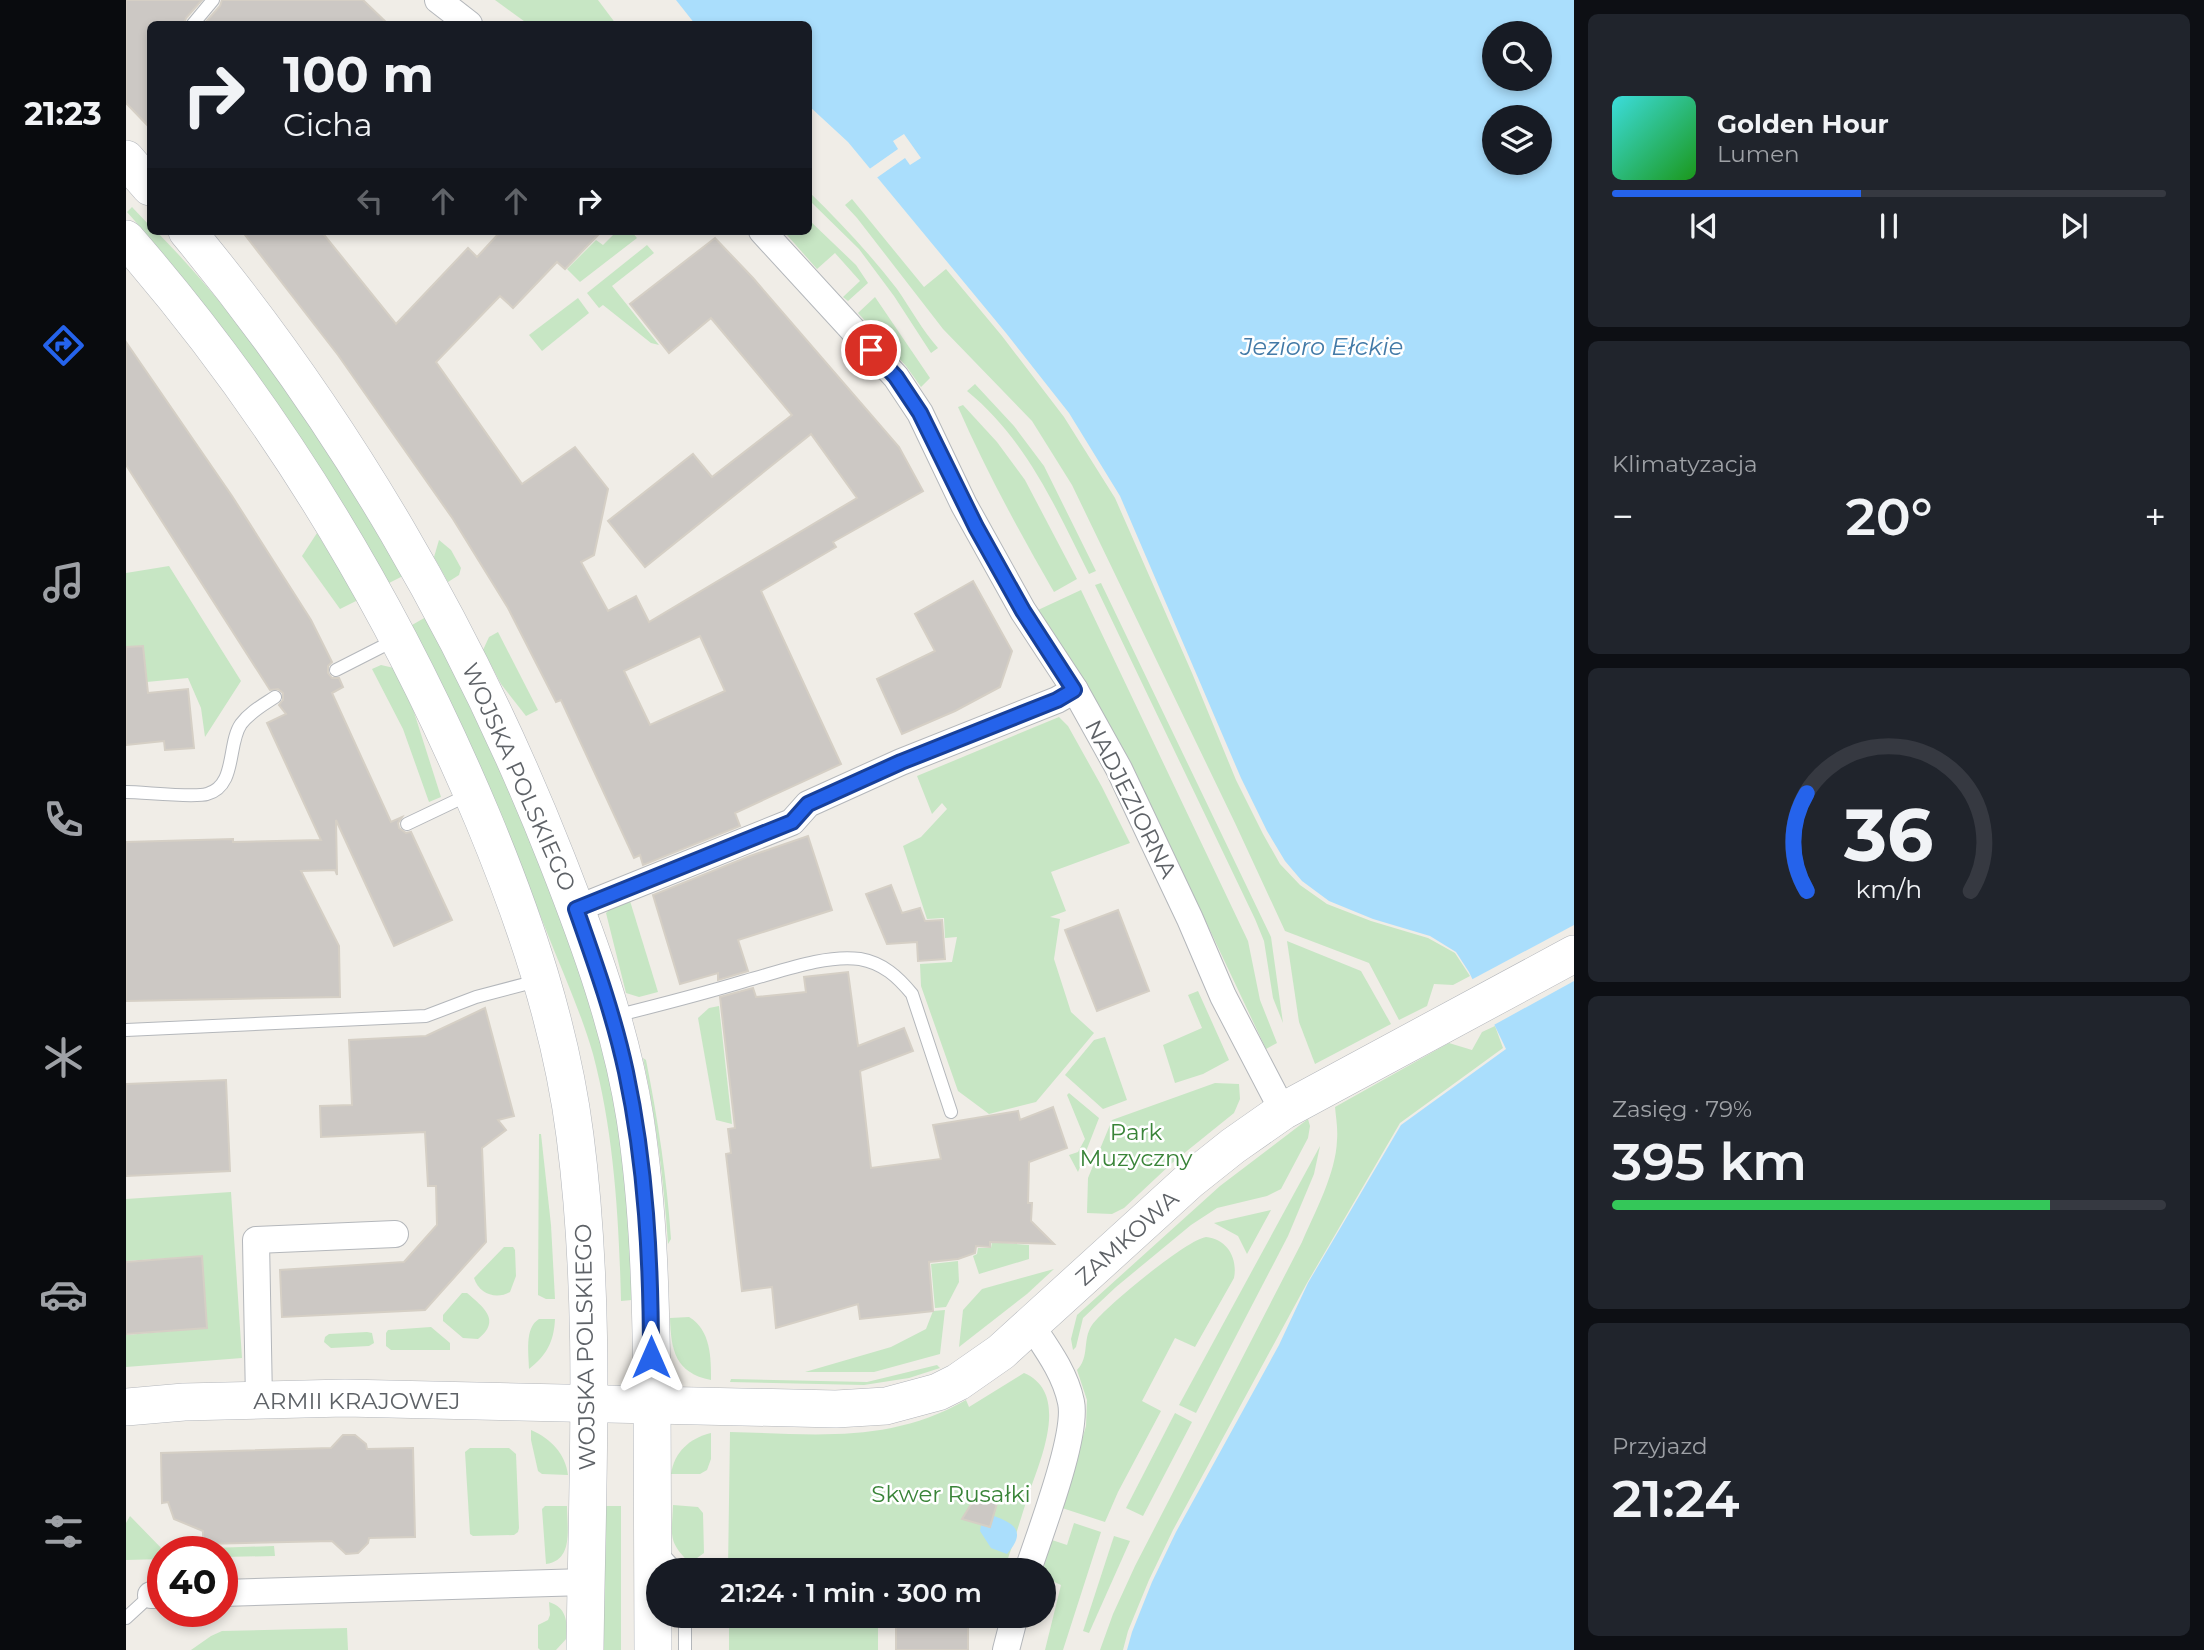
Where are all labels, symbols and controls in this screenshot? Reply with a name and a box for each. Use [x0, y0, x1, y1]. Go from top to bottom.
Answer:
map controls [1482, 21, 1552, 175]
button: search [1482, 21, 1552, 91]
text: 100 m [283, 45, 434, 104]
icon: right [168, 49, 259, 140]
text: 21:23 [24, 94, 102, 133]
text: Cicha [283, 105, 373, 144]
button: layers [1482, 105, 1552, 175]
text: Golden Hour [1717, 108, 1889, 140]
text: Lumen [1717, 140, 1800, 168]
icon: left [351, 182, 389, 220]
icon: ahead [424, 182, 462, 220]
icon: ahead [497, 182, 535, 220]
icon: right [570, 182, 608, 220]
icon: previous [1685, 207, 1723, 245]
icon: pause [1870, 207, 1908, 245]
icon: next [2055, 207, 2093, 245]
pin [841, 320, 901, 380]
icon: directions [39, 321, 88, 370]
icon: arrive [852, 331, 890, 369]
water label: Jezioro Ełckie [1240, 332, 1403, 361]
text: Klimatyzacja [1612, 450, 1758, 478]
text: 20° [1845, 485, 1933, 548]
text: − [1612, 493, 1634, 540]
text: + [2144, 493, 2166, 540]
icon: music [39, 558, 88, 607]
street label: WOJSKA POLSKIEGO [456, 658, 582, 896]
street label: NADJEZIORNA [1079, 715, 1183, 883]
text: 36 [1843, 791, 1934, 879]
icon: phone [39, 795, 88, 844]
text: km/h [1856, 874, 1922, 904]
icon: climate [39, 1033, 88, 1082]
text: Zasięg · 79% [1612, 1095, 1752, 1123]
park label: Park Muzyczny [1080, 1118, 1193, 1172]
text: 395 km [1612, 1130, 1807, 1193]
street label: ZAMKOWA [1070, 1184, 1185, 1292]
street label: WOJSKA POLSKIEGO [569, 1223, 601, 1471]
icon: car [39, 1270, 88, 1319]
position arrow [614, 1320, 688, 1394]
street label: ARMII KRAJOWEJ [253, 1387, 461, 1415]
text: Przyjazd [1612, 1432, 1708, 1460]
text: 21:24 [1612, 1467, 1740, 1530]
park label: Skwer Rusałki [871, 1480, 1031, 1508]
icon: filters [39, 1507, 88, 1556]
speed limit sign: 40 [147, 1536, 238, 1627]
text: 21:24 · 1 min · 300 m [720, 1577, 982, 1609]

